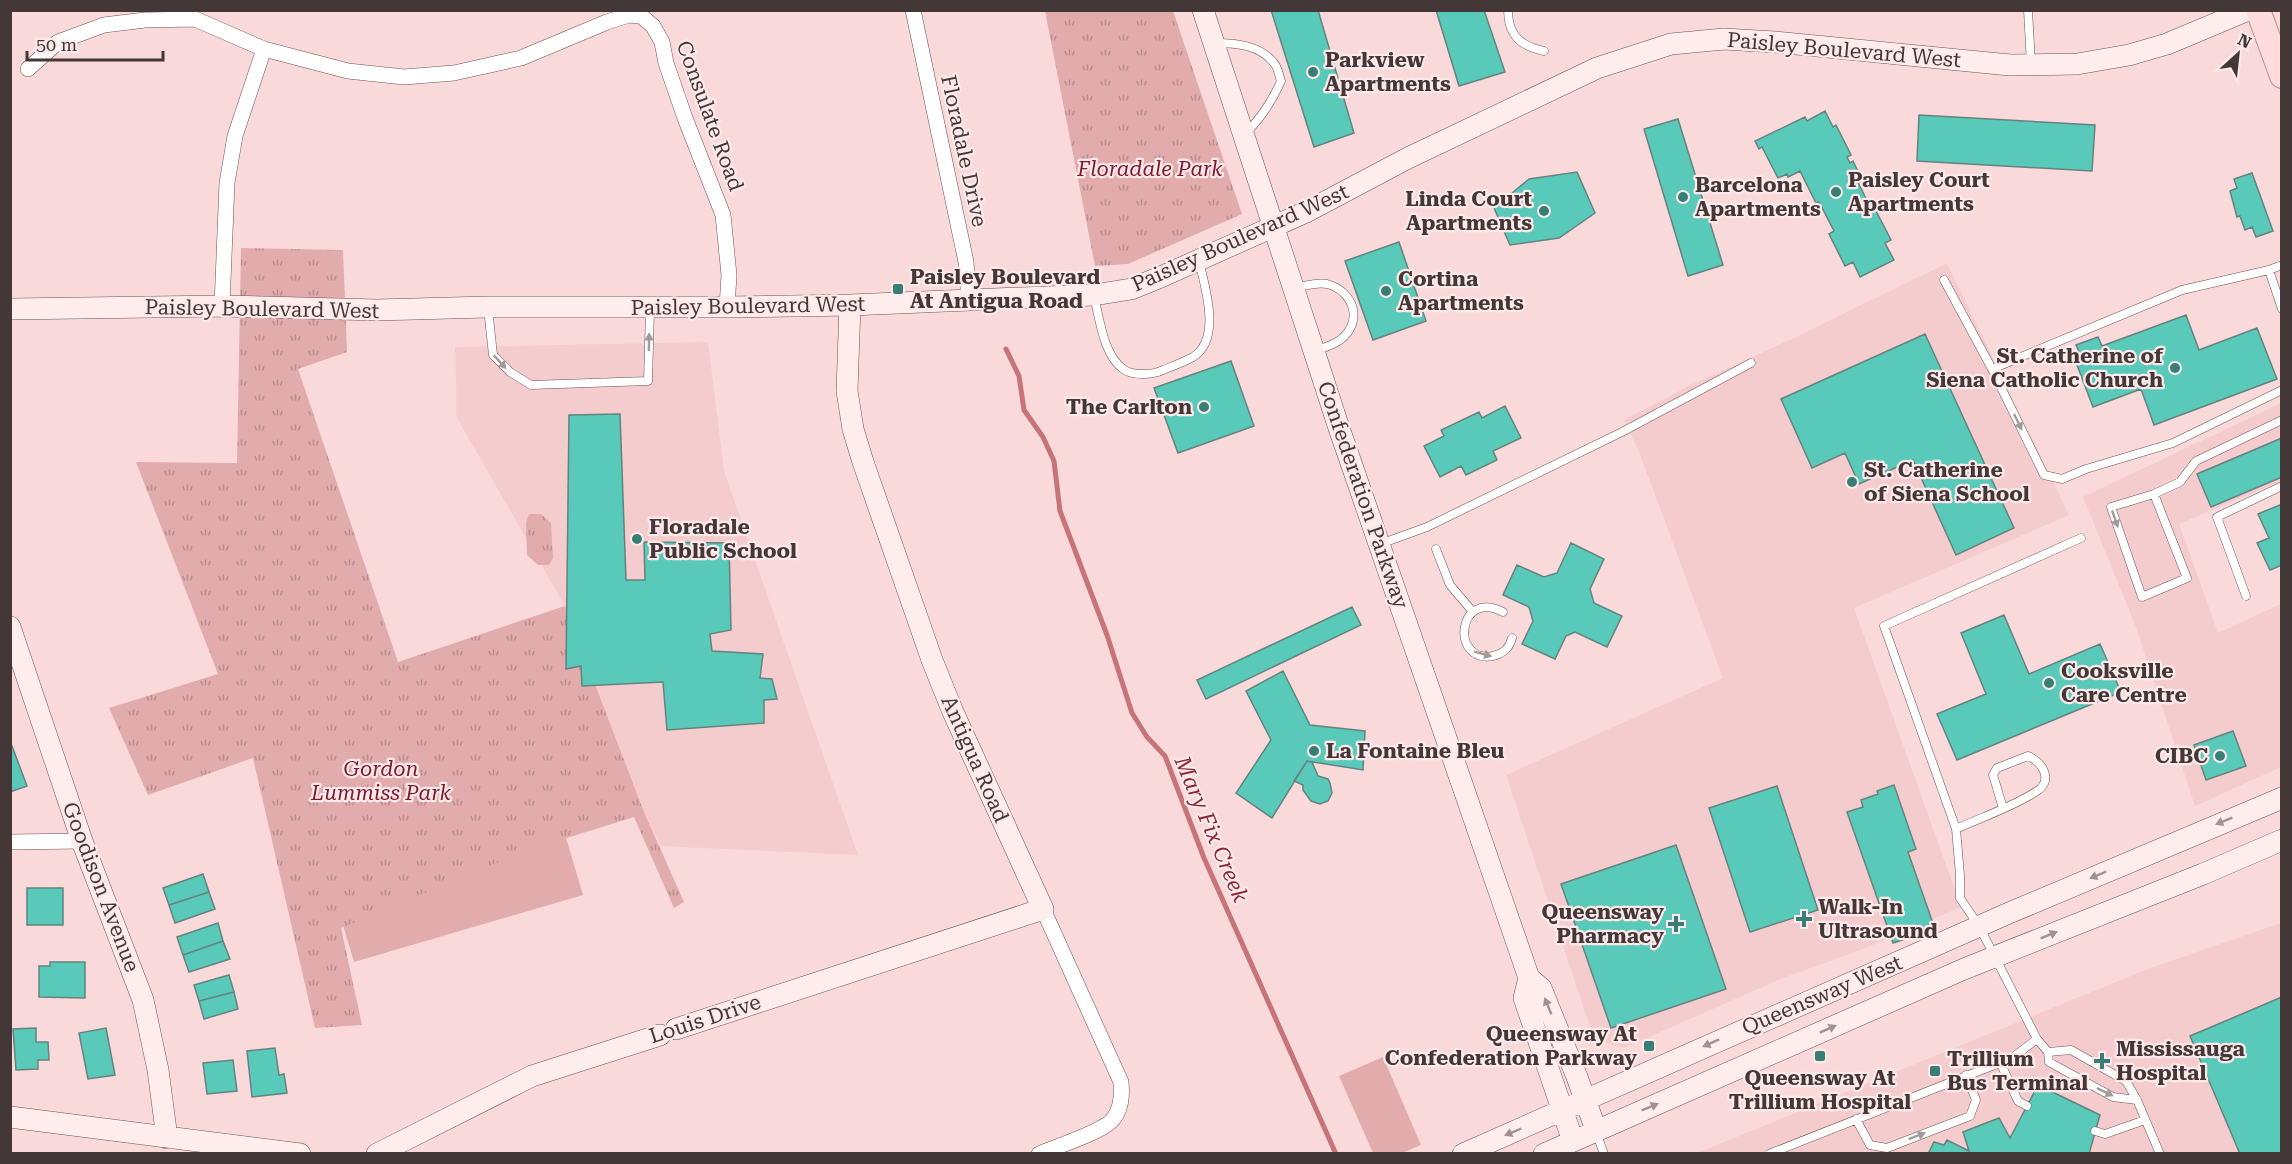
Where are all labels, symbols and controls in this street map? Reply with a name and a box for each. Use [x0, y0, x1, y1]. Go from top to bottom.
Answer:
scale bar [27, 24, 164, 62]
north arrow [2208, 24, 2268, 84]
street label: Paisley Boulevard West [1726, 28, 1962, 72]
text: N [2235, 30, 2254, 52]
text: 50 m [36, 34, 77, 55]
street label: Consulate Road [672, 38, 749, 195]
place label: Parkview Apartments [1325, 48, 1451, 96]
marker: Parkview Apartments [1306, 65, 1320, 79]
street label: Floradale Drive [936, 73, 992, 229]
park label: Floradale Park [1076, 157, 1223, 181]
place label: Paisley Court Apartments [1848, 168, 1990, 216]
place label: Barcelona Apartments [1695, 173, 1821, 221]
street label: Paisley Boulevard West [1128, 179, 1352, 297]
marker: Paisley Court Apartments [1829, 185, 1843, 199]
place label: Linda Court Apartments [1405, 187, 1532, 235]
marker: Barcelona Apartments [1676, 190, 1690, 204]
marker: Linda Court Apartments [1537, 204, 1551, 218]
place label: Paisley Boulevard At Antigua Road [910, 265, 1100, 313]
place label: Cortina Apartments [1398, 267, 1524, 315]
marker: Paisley Boulevard At Antigua Road [891, 282, 905, 296]
marker: Cortina Apartments [1379, 284, 1393, 298]
street label: Paisley Boulevard West [630, 292, 866, 320]
street label: Paisley Boulevard West [144, 295, 380, 323]
one-way arrow [645, 332, 654, 351]
place label: St. Catherine of Siena Catholic Church [1926, 344, 2164, 392]
one-way arrow [493, 355, 507, 370]
marker: St. Catherine of Siena Catholic Church [2168, 361, 2182, 375]
street label: Confederation Parkway [1313, 378, 1413, 612]
place label: The Carlton [1066, 395, 1192, 419]
marker: The Carlton [1197, 400, 1211, 414]
one-way arrow [2013, 413, 2022, 430]
place label: St. Catherine of Siena School [1864, 458, 2030, 506]
marker: St. Catherine of Siena School [1845, 475, 1859, 489]
one-way arrow [2110, 510, 2120, 528]
place label: Floradale Public School [649, 515, 797, 563]
marker: Floradale Public School [630, 532, 644, 546]
one-way arrow [1474, 649, 1492, 659]
place label: Cooksville Care Centre [2061, 659, 2187, 707]
marker: Cooksville Care Centre [2042, 676, 2056, 690]
street label: Antigua Road [936, 692, 1014, 827]
place label: La Fontaine Bleu [1326, 739, 1505, 763]
marker: La Fontaine Bleu [1307, 744, 1321, 758]
place label: CIBC [2155, 744, 2208, 768]
marker: CIBC [2213, 749, 2227, 763]
water label: Mary Fix Creek [1169, 752, 1254, 906]
park label: Gordon Lummiss Park [310, 757, 452, 805]
street label: Goodison Avenue [58, 799, 144, 975]
one-way arrow [2215, 817, 2233, 827]
one-way arrow [2089, 870, 2107, 880]
place label: Walk-In Ultrasound [1818, 895, 1938, 943]
place label: Queensway Pharmacy [1542, 900, 1664, 948]
marker: Walk-In Ultrasound [1795, 910, 1813, 928]
marker: Queensway Pharmacy [1669, 917, 1683, 931]
one-way arrow [2040, 930, 2058, 939]
street label: Queensway West [1738, 950, 1906, 1040]
street label: Louis Drive [646, 990, 764, 1048]
one-way arrow [1543, 997, 1552, 1015]
place label: Queensway At Confederation Parkway [1385, 1022, 1637, 1070]
one-way arrow [1820, 1025, 1837, 1034]
place label: Mississauga Hospital [2116, 1037, 2245, 1085]
one-way arrow [1701, 1038, 1719, 1048]
marker: Queensway At Confederation Parkway [1642, 1039, 1656, 1053]
place label: Trillium Bus Terminal [1947, 1047, 2088, 1095]
marker: Queensway At Trillium Hospital [1813, 1049, 1827, 1063]
marker: Mississauga Hospital [2093, 1052, 2111, 1070]
marker: Trillium Bus Terminal [1928, 1064, 1942, 1078]
place label: Queensway At Trillium Hospital [1729, 1066, 1911, 1114]
one-way arrow [2097, 1087, 2114, 1097]
one-way arrow [1641, 1102, 1659, 1112]
one-way arrow [1504, 1127, 1522, 1137]
one-way arrow [1908, 1131, 1926, 1140]

